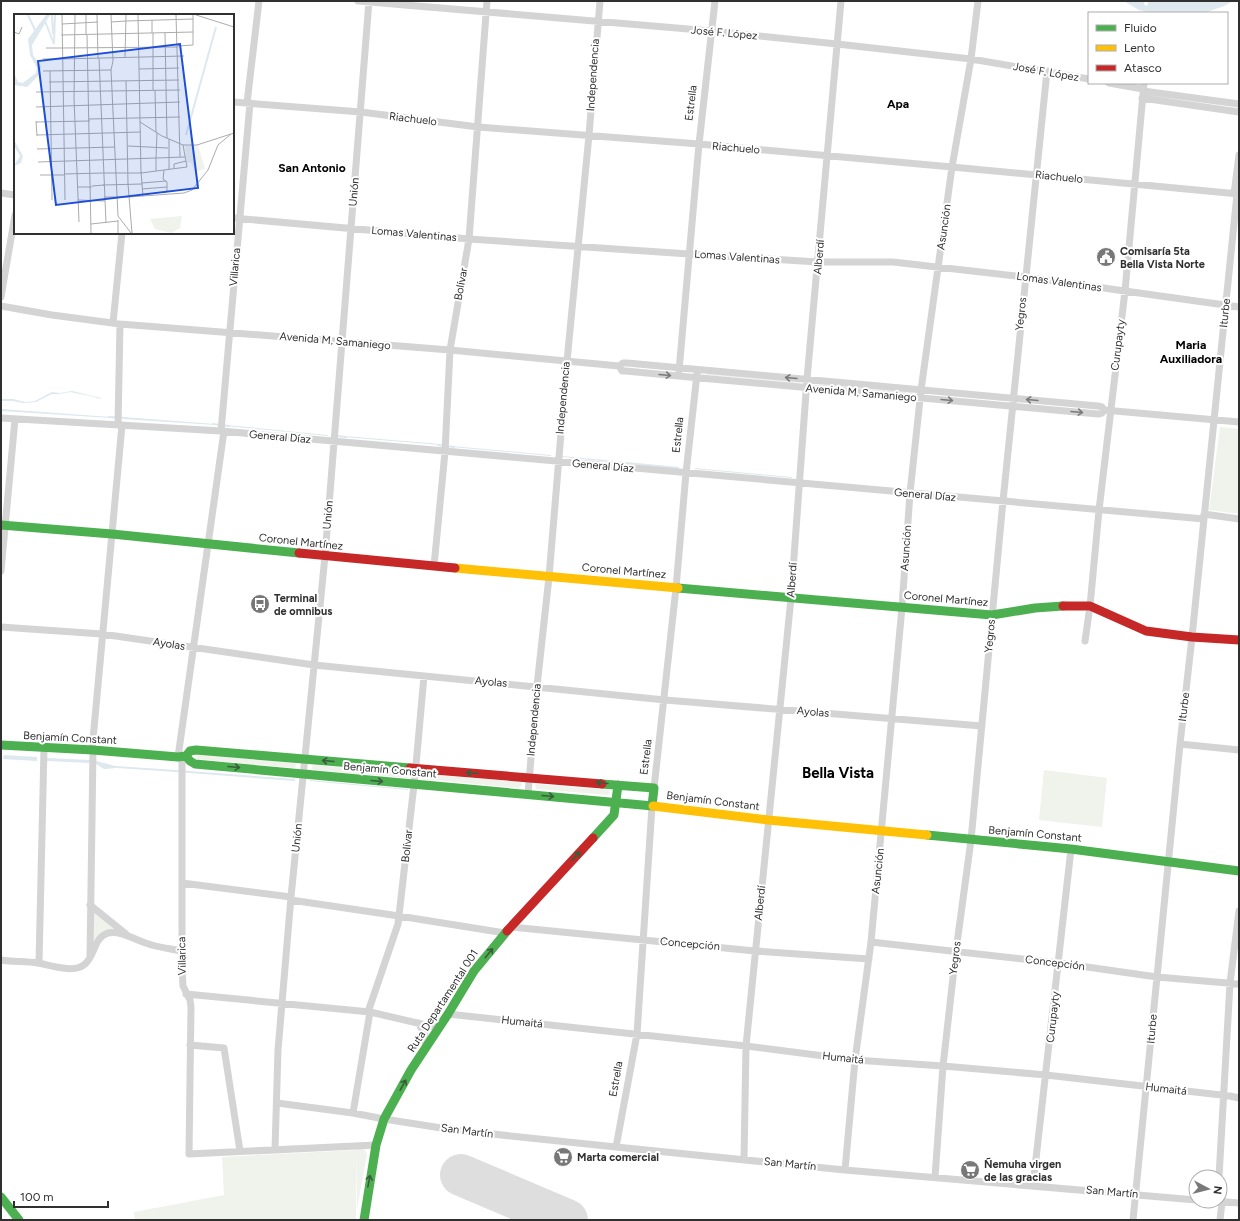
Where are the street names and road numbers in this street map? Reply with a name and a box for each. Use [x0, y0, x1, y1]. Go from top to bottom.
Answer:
street label: José F. López [690, 24, 758, 42]
street label: Independencia [584, 38, 602, 112]
street label: José F. López [1012, 60, 1080, 84]
street label: Estrella [682, 84, 700, 122]
street label: Riachuelo [388, 110, 438, 128]
street label: Riachuelo [711, 139, 761, 157]
street label: Riachuelo [1034, 168, 1084, 186]
street label: Unión [346, 177, 362, 207]
street label: Asunción [934, 203, 954, 251]
street label: Lomas Valentinas [371, 224, 457, 244]
street label: Alberdí [811, 239, 827, 275]
street label: Villarica [227, 247, 243, 287]
street label: Lomas Valentinas [694, 248, 780, 266]
street label: Bolívar [452, 266, 470, 301]
street label: Lomas Valentinas [1016, 270, 1102, 294]
street label: Yegros [1013, 297, 1029, 331]
street label: Iturbe [1217, 298, 1233, 328]
street label: Curupayty [1108, 318, 1128, 371]
street label: Avenida M. Samaniego [279, 330, 391, 352]
street label: Independencia [553, 361, 573, 435]
street label: Avenida M. Samaniego [805, 382, 917, 404]
street label: Estrella [670, 416, 686, 454]
street label: General Díaz [248, 428, 312, 446]
street label: General Díaz [571, 457, 635, 475]
street label: General Díaz [893, 486, 957, 504]
street label: Unión [320, 500, 336, 530]
street label: Asunción [898, 525, 914, 571]
street label: Coronel Martínez [258, 531, 344, 553]
street label: Coronel Martínez [581, 561, 667, 581]
street label: Alberdí [784, 562, 800, 598]
street label: Coronel Martínez [903, 589, 989, 609]
street label: Yegros [982, 619, 998, 653]
street label: Ayolas [152, 635, 186, 653]
street label: Ayolas [474, 674, 508, 690]
street label: Independencia [524, 683, 544, 757]
street label: Iturbe [1176, 692, 1192, 722]
street label: Ayolas [796, 704, 830, 720]
street label: Benjamín Constant [23, 729, 117, 747]
street label: Estrella [637, 738, 655, 776]
street label: Benjamín Constant [343, 759, 437, 781]
street label: Benjamín Constant [666, 789, 760, 813]
street label: Unión [289, 823, 305, 853]
street label: Benjamín Constant [988, 823, 1082, 845]
street label: Bolívar [399, 829, 415, 863]
street label: Asunción [869, 848, 887, 894]
street label: Alberdí [752, 884, 768, 921]
street label: Concepción [660, 935, 720, 953]
street label: Villarica [175, 937, 189, 975]
street label: Yegros [946, 940, 964, 976]
street label: Ruta Departamental 001 [405, 947, 481, 1055]
street label: Concepción [1024, 953, 1086, 973]
street label: Curupayty [1044, 990, 1062, 1043]
street label: Humaitá [501, 1013, 543, 1031]
street label: Iturbe [1144, 1014, 1160, 1044]
street label: Humaitá [822, 1049, 864, 1067]
street label: Estrella [606, 1060, 626, 1098]
street label: Humaitá [1145, 1080, 1187, 1098]
street label: San Martín [440, 1121, 494, 1141]
street label: San Martín [763, 1155, 817, 1173]
street label: San Martín [1085, 1183, 1139, 1201]

